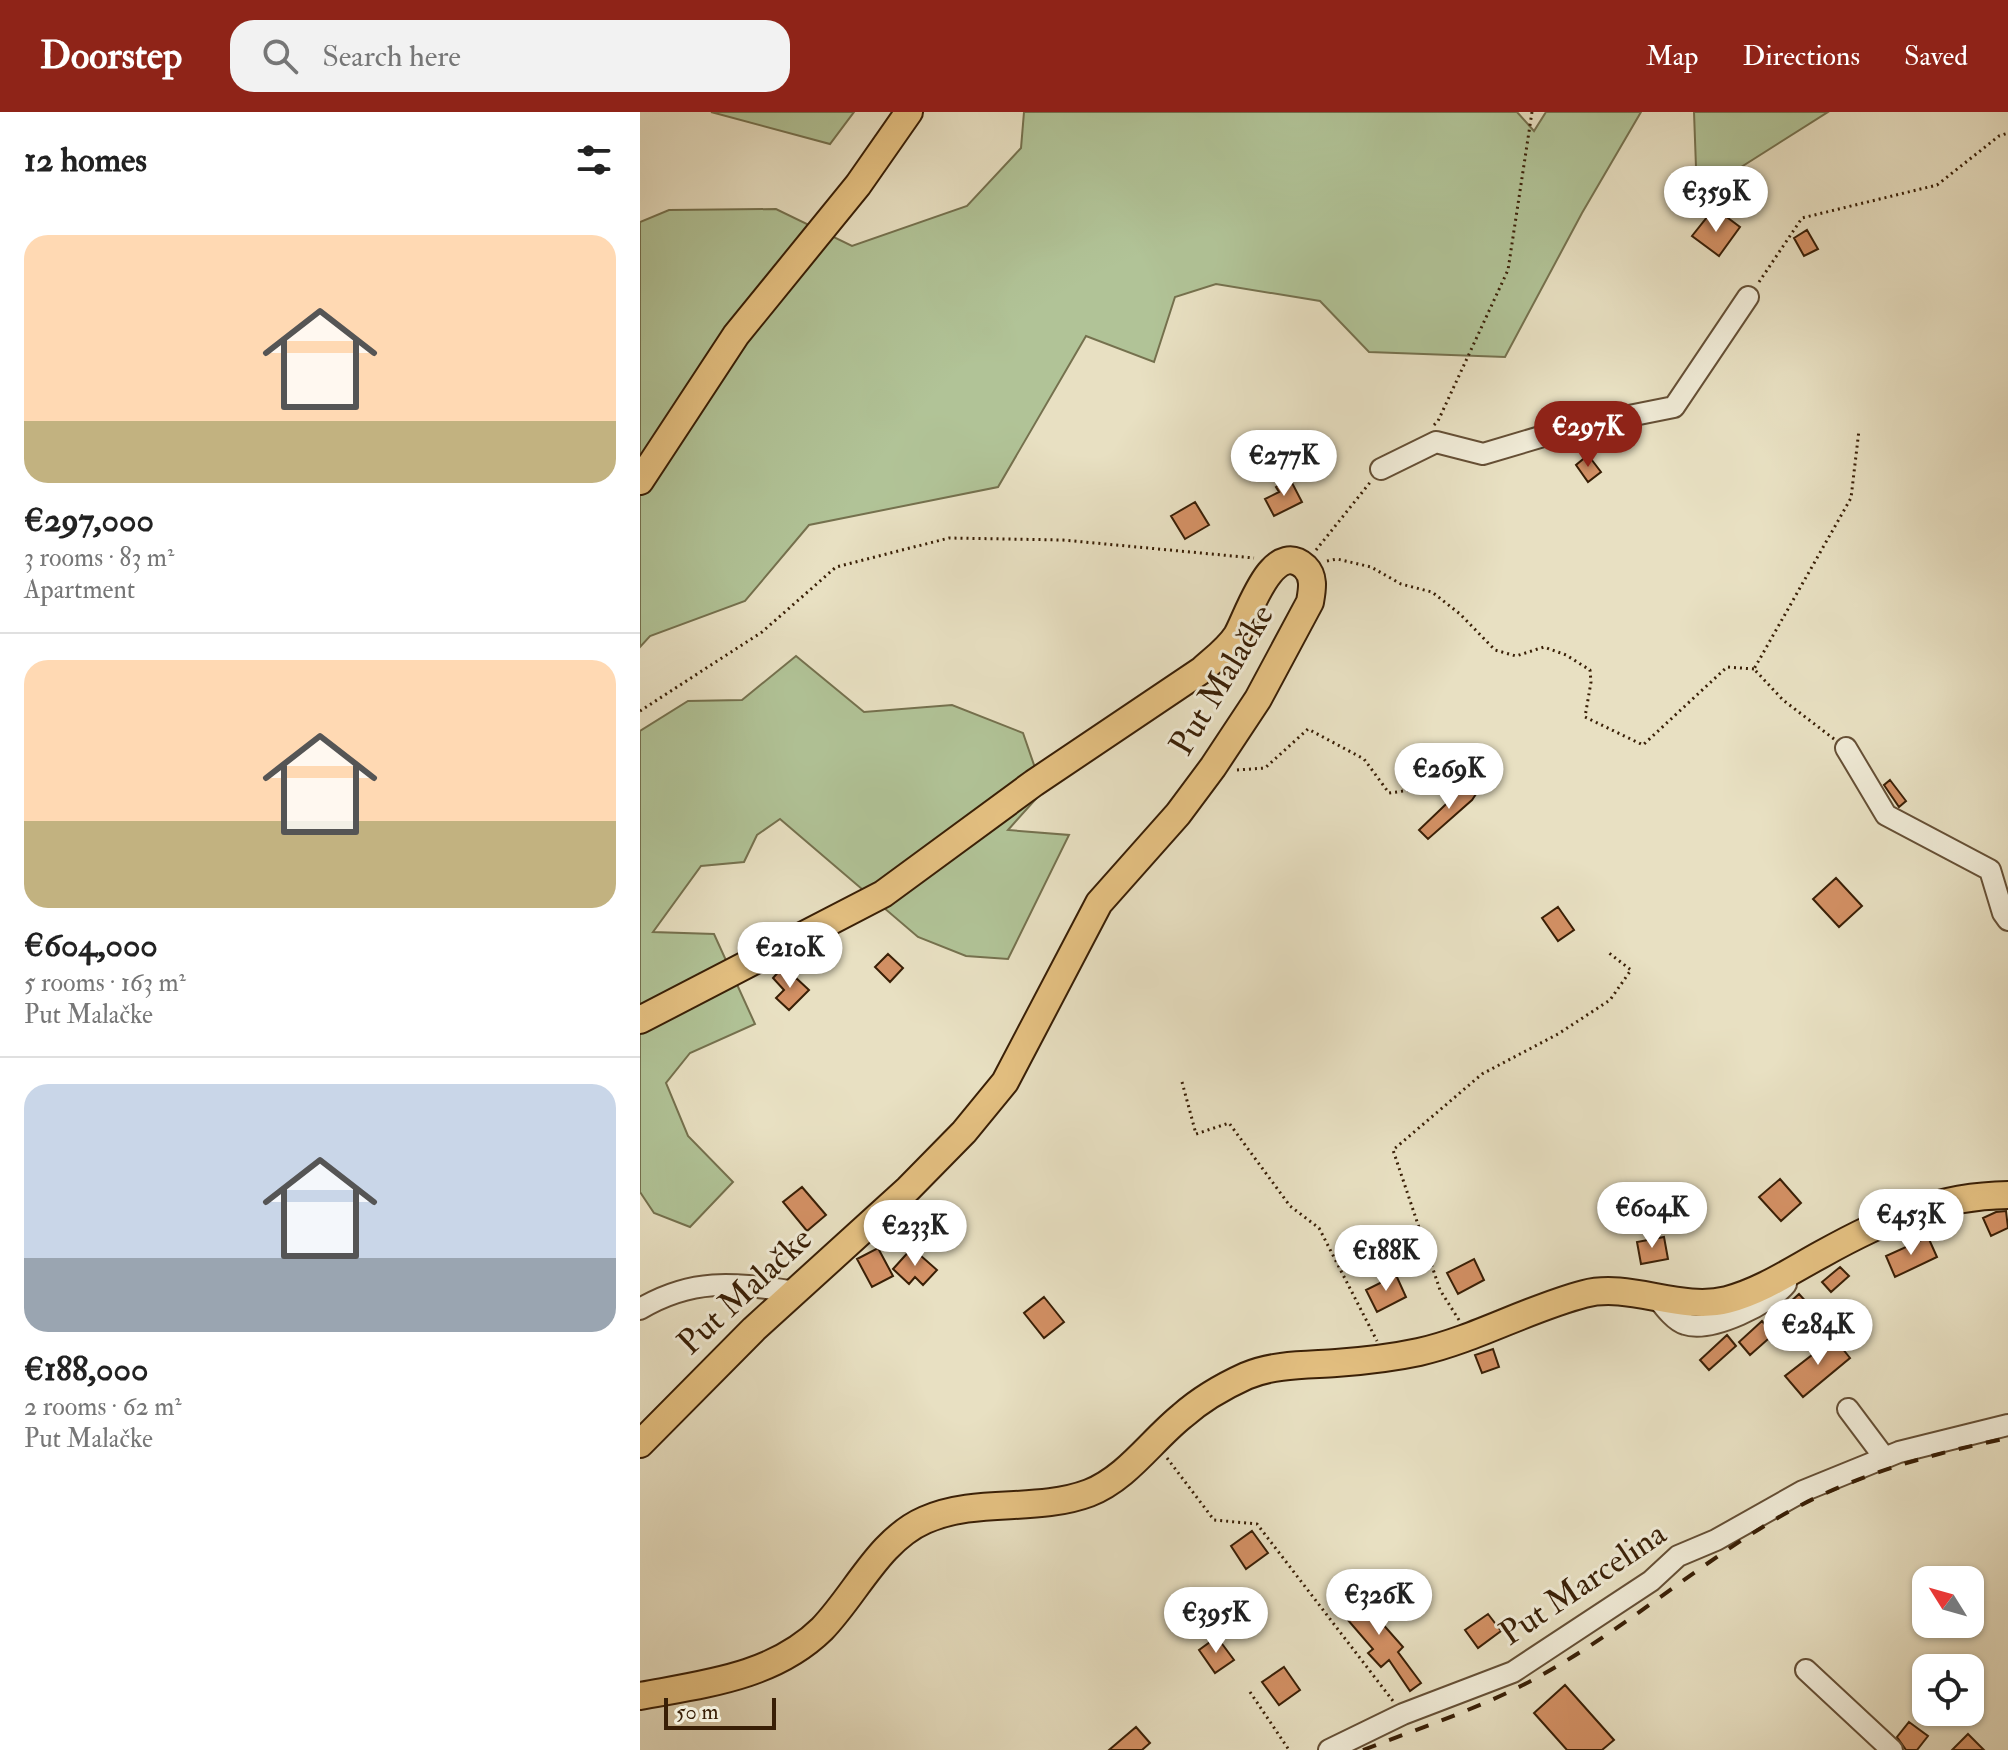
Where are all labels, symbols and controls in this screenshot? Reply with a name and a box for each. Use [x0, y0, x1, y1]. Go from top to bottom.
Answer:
search box [230, 20, 790, 92]
text: Doorstep [40, 32, 182, 80]
icon: search [258, 34, 302, 78]
text: Search here [322, 38, 461, 75]
text: Map [1646, 39, 1699, 74]
text: Directions [1743, 39, 1860, 74]
text: Saved [1904, 39, 1968, 74]
icon: filters [572, 138, 616, 182]
text: 12 homes [24, 139, 147, 182]
pin: €359K [1660, 166, 1772, 234]
text: €359K [1682, 176, 1750, 208]
icon: home [248, 287, 392, 431]
pin: €297K [1532, 401, 1644, 469]
text: €297K [1552, 411, 1624, 443]
pin: €277K [1228, 430, 1340, 498]
text: €277K [1249, 440, 1319, 472]
text: €297,000 [24, 499, 154, 542]
text: 3 rooms · 83 m² [24, 542, 174, 574]
text: Apartment [24, 574, 135, 606]
street label: Put Malačke [1160, 597, 1284, 763]
icon: home [248, 712, 392, 856]
pin: €269K [1393, 743, 1505, 811]
text: €269K [1413, 753, 1486, 785]
pin: €210K [734, 922, 846, 990]
text: €604,000 [24, 924, 158, 967]
text: €210K [755, 932, 825, 964]
text: 5 rooms · 163 m² [24, 967, 186, 999]
text: Put Malačke [24, 999, 153, 1031]
icon: home [248, 1136, 392, 1280]
pin: €604K [1596, 1182, 1708, 1250]
pin: €453K [1855, 1189, 1967, 1257]
text: €604K [1615, 1192, 1689, 1224]
text: €453K [1877, 1199, 1945, 1231]
pin: €233K [859, 1200, 971, 1268]
text: €233K [882, 1210, 948, 1242]
street label: Put Malačke [669, 1218, 821, 1364]
pin: €188K [1330, 1225, 1442, 1293]
text: €188K [1352, 1235, 1420, 1267]
pin: €284K [1762, 1299, 1874, 1367]
text: €284K [1782, 1309, 1854, 1341]
text: €188,000 [24, 1348, 148, 1391]
text: 2 rooms · 62 m² [24, 1391, 182, 1423]
text: Put Malačke [24, 1423, 153, 1455]
street label: Put Marcelina [1491, 1512, 1675, 1655]
north arrow [1912, 1566, 1984, 1638]
map controls [1912, 1566, 1984, 1726]
pin: €326K [1323, 1569, 1435, 1637]
text: €326K [1344, 1579, 1414, 1611]
pin: €395K [1160, 1587, 1272, 1655]
text: €395K [1182, 1597, 1250, 1629]
button: locate [1912, 1654, 1984, 1726]
scale bar [664, 1694, 776, 1730]
text: 50 m [676, 1698, 718, 1726]

